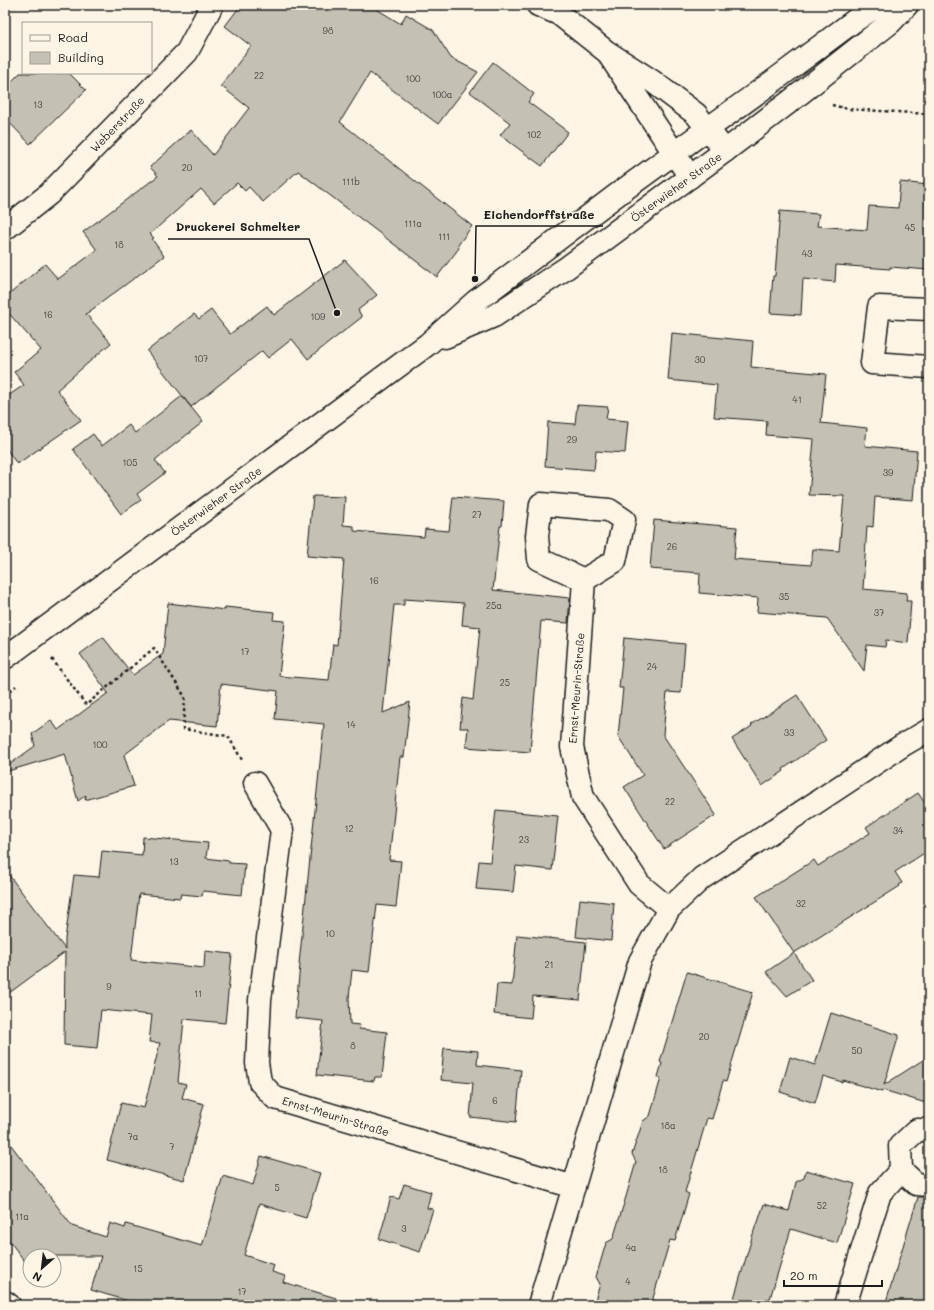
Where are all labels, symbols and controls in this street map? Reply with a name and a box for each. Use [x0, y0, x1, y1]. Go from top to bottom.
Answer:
legend [22, 22, 152, 74]
house number: 98 [323, 25, 334, 36]
text: Road [58, 29, 88, 45]
text: Building [58, 49, 104, 65]
house number: 22 [254, 70, 264, 81]
house number: 100 [405, 73, 421, 84]
house number: 100a [432, 89, 453, 100]
street label: Weberstraße [87, 93, 148, 155]
house number: 13 [33, 99, 43, 110]
house number: 102 [527, 129, 541, 140]
street label: Österwieher Straße [627, 149, 725, 225]
house number: 20 [182, 162, 193, 173]
house number: 111b [342, 176, 360, 187]
callout: Eichendorffstraße [476, 202, 603, 226]
text: Eichendorffstraße [483, 206, 595, 222]
callout: Druckerei Schmelter [168, 215, 309, 239]
text: Druckerei Schmelter [176, 218, 300, 234]
house number: 111a [404, 218, 422, 229]
house number: 45 [905, 222, 915, 233]
house number: 111 [438, 231, 450, 242]
house number: 18 [114, 239, 124, 250]
house number: 43 [802, 248, 812, 259]
house number: 16 [43, 309, 53, 320]
house number: 109 [311, 311, 326, 322]
house number: 107 [194, 353, 208, 364]
house number: 30 [695, 354, 706, 365]
house number: 41 [792, 394, 802, 405]
house number: 29 [567, 434, 578, 445]
house number: 105 [123, 457, 137, 468]
street label: Österwieher Straße [167, 463, 265, 539]
house number: 39 [883, 467, 894, 478]
house number: 27 [472, 509, 482, 520]
house number: 26 [667, 541, 677, 552]
house number: 16 [369, 575, 379, 586]
house number: 35 [779, 591, 789, 602]
house number: 25a [486, 600, 502, 611]
house number: 37 [874, 607, 884, 618]
street label: Ernst-Meurin-Straße [565, 632, 587, 744]
house number: 17 [240, 646, 250, 657]
house number: 24 [647, 661, 658, 672]
house number: 25 [500, 677, 510, 688]
house number: 14 [346, 719, 356, 730]
house number: 33 [784, 727, 794, 738]
house number: 100 [92, 739, 108, 750]
house number: 22 [665, 796, 675, 807]
house number: 12 [344, 823, 354, 834]
house number: 34 [893, 825, 904, 836]
house number: 23 [519, 834, 529, 845]
house number: 13 [169, 856, 179, 867]
house number: 32 [796, 898, 806, 909]
house number: 10 [325, 928, 335, 939]
house number: 21 [544, 959, 554, 970]
house number: 9 [106, 981, 112, 992]
house number: 11 [194, 988, 202, 999]
house number: 20 [699, 1031, 710, 1042]
house number: 8 [350, 1040, 356, 1051]
house number: 50 [852, 1045, 863, 1056]
street label: Ernst-Meurin-Straße [281, 1093, 392, 1139]
house number: 6 [492, 1095, 498, 1106]
house number: 18a [660, 1120, 676, 1131]
house number: 7a [128, 1131, 139, 1142]
house number: 7 [169, 1141, 175, 1152]
house number: 18 [658, 1164, 668, 1175]
house number: 5 [274, 1182, 280, 1193]
house number: 52 [817, 1200, 827, 1211]
house number: 11a [15, 1211, 29, 1222]
house number: 3 [401, 1223, 407, 1234]
house number: 4a [626, 1242, 637, 1253]
north arrow [22, 1248, 62, 1288]
scale bar [784, 1262, 882, 1288]
house number: 15 [133, 1263, 143, 1274]
text: 20 m [790, 1267, 818, 1283]
text: N [30, 1269, 44, 1286]
house number: 4 [625, 1276, 631, 1287]
house number: 17 [237, 1286, 247, 1297]

